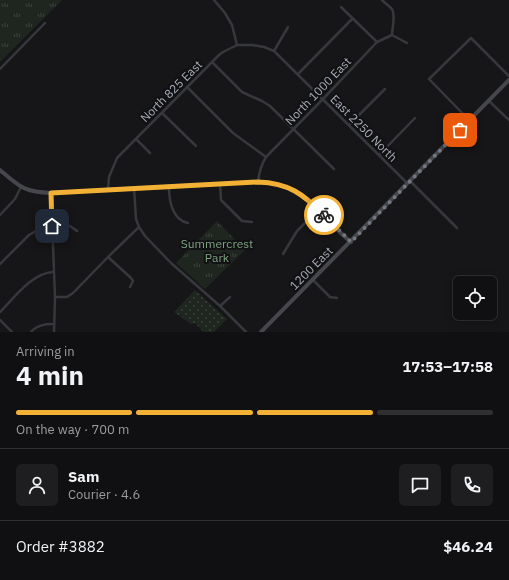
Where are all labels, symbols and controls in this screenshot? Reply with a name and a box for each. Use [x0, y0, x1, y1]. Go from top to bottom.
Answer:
street label: North 1000 East [282, 54, 354, 128]
street label: North 825 East [137, 57, 205, 125]
street label: East 2250 North [327, 91, 401, 165]
pin [443, 113, 477, 147]
icon: bag [449, 119, 471, 141]
courier [304, 195, 344, 235]
icon: bike [313, 204, 335, 226]
pin [35, 209, 69, 243]
icon: home [41, 215, 63, 237]
park label: Summercrest Park [181, 236, 253, 265]
street label: 1200 East [286, 243, 336, 293]
map controls [453, 276, 497, 320]
button: locate [453, 276, 497, 320]
text: Arriving in [16, 343, 75, 360]
text: 17:53–17:58 [402, 357, 493, 376]
text: 4 min [16, 358, 84, 392]
text: On the way · 700 m [16, 421, 129, 438]
button: person [16, 464, 58, 506]
button: chat [399, 464, 441, 506]
button: phone [451, 464, 493, 506]
text: Sam [68, 467, 99, 486]
text: Courier · 4.6 [68, 486, 140, 503]
text: Order #3882 [16, 537, 105, 556]
text: $46.24 [443, 537, 493, 556]

